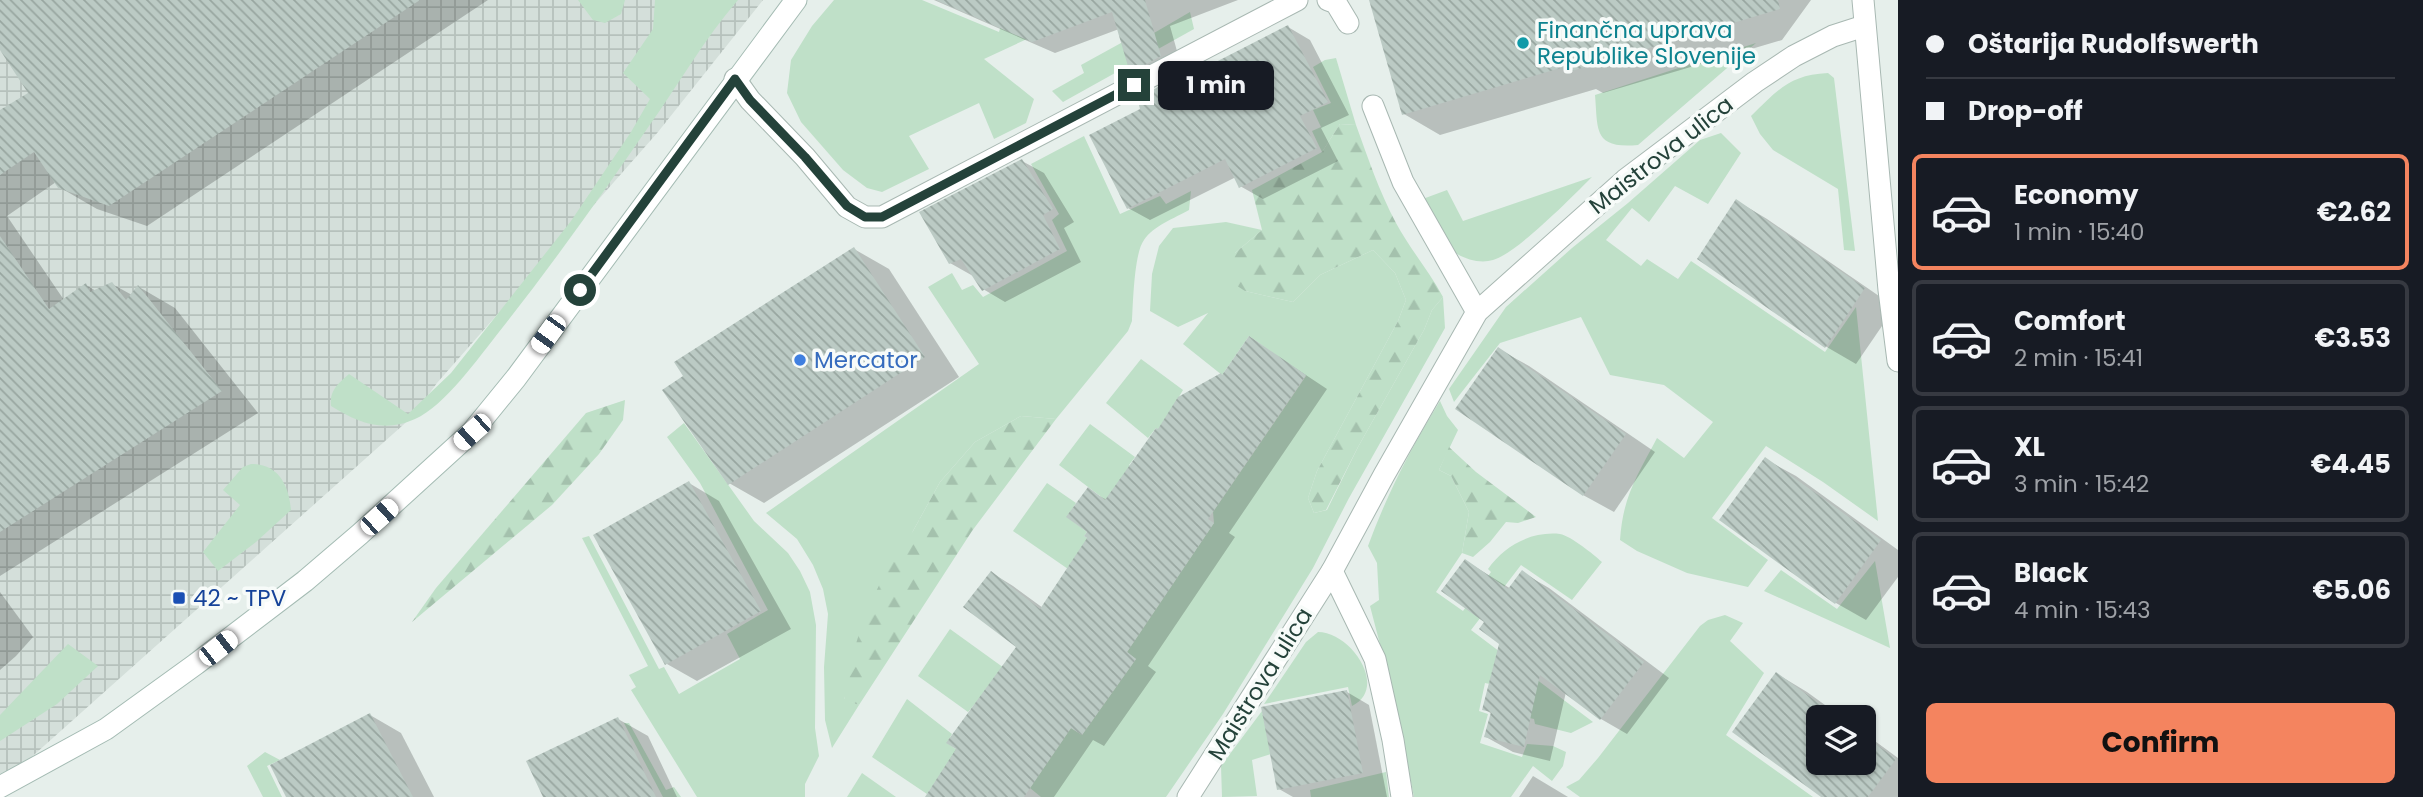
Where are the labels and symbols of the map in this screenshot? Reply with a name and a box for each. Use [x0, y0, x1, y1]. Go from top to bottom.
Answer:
place label: Finančna uprava Republike Slovenije [1537, 14, 1756, 72]
marker: Finančna uprava Republike Slovenije [1515, 35, 1531, 51]
callout: 1 min [1158, 60, 1274, 110]
route end [1118, 69, 1150, 101]
street label: Maistrova ulica [1582, 89, 1740, 221]
route start [564, 274, 596, 306]
car [528, 311, 569, 357]
place label: Mercator [814, 344, 918, 376]
marker: Mercator [792, 352, 808, 368]
car [450, 410, 495, 454]
car [357, 495, 402, 539]
place label: 42 ~ TPV [193, 582, 287, 614]
marker: 42 ~ TPV [171, 590, 187, 606]
street label: Maistrova ulica [1200, 601, 1320, 767]
car [195, 627, 242, 669]

